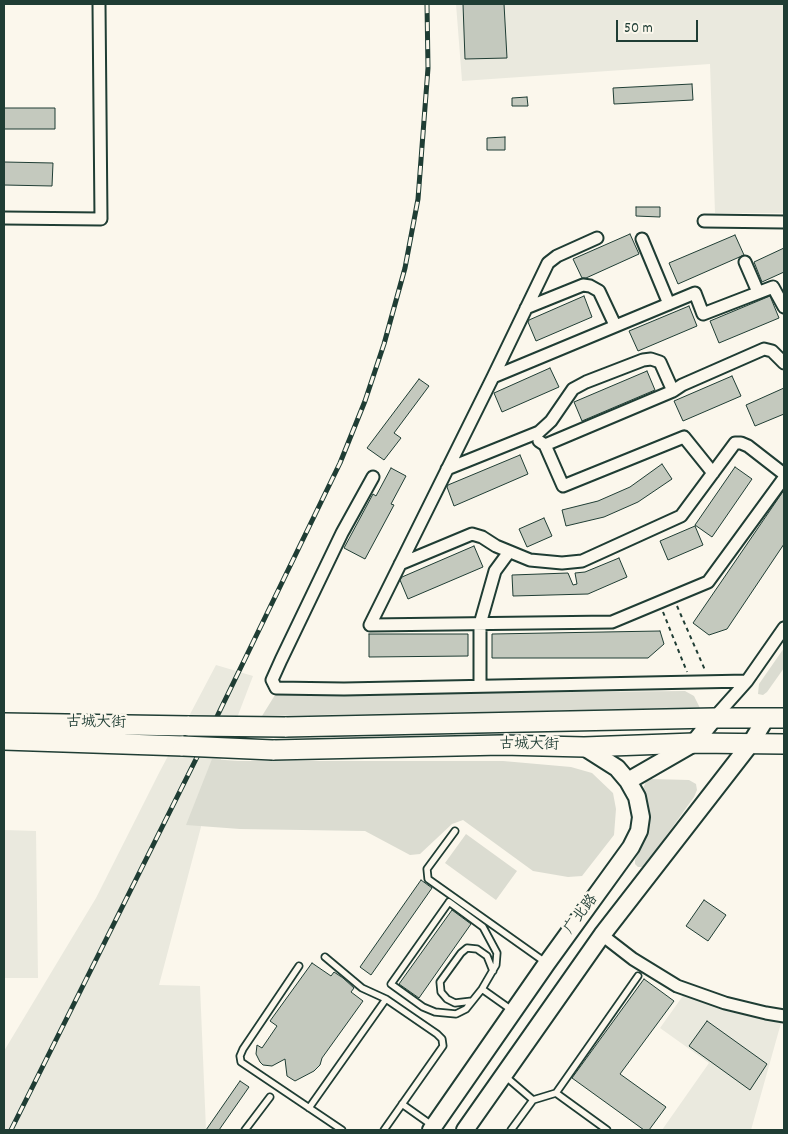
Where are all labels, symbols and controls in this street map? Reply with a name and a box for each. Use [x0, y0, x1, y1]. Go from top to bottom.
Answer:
scale bar [618, 10, 700, 42]
text: 50 m [624, 18, 653, 40]
street label: 古城大街 [66, 714, 126, 734]
street label: 古城大街 [499, 736, 559, 756]
street label: 广北路 [561, 892, 603, 938]

